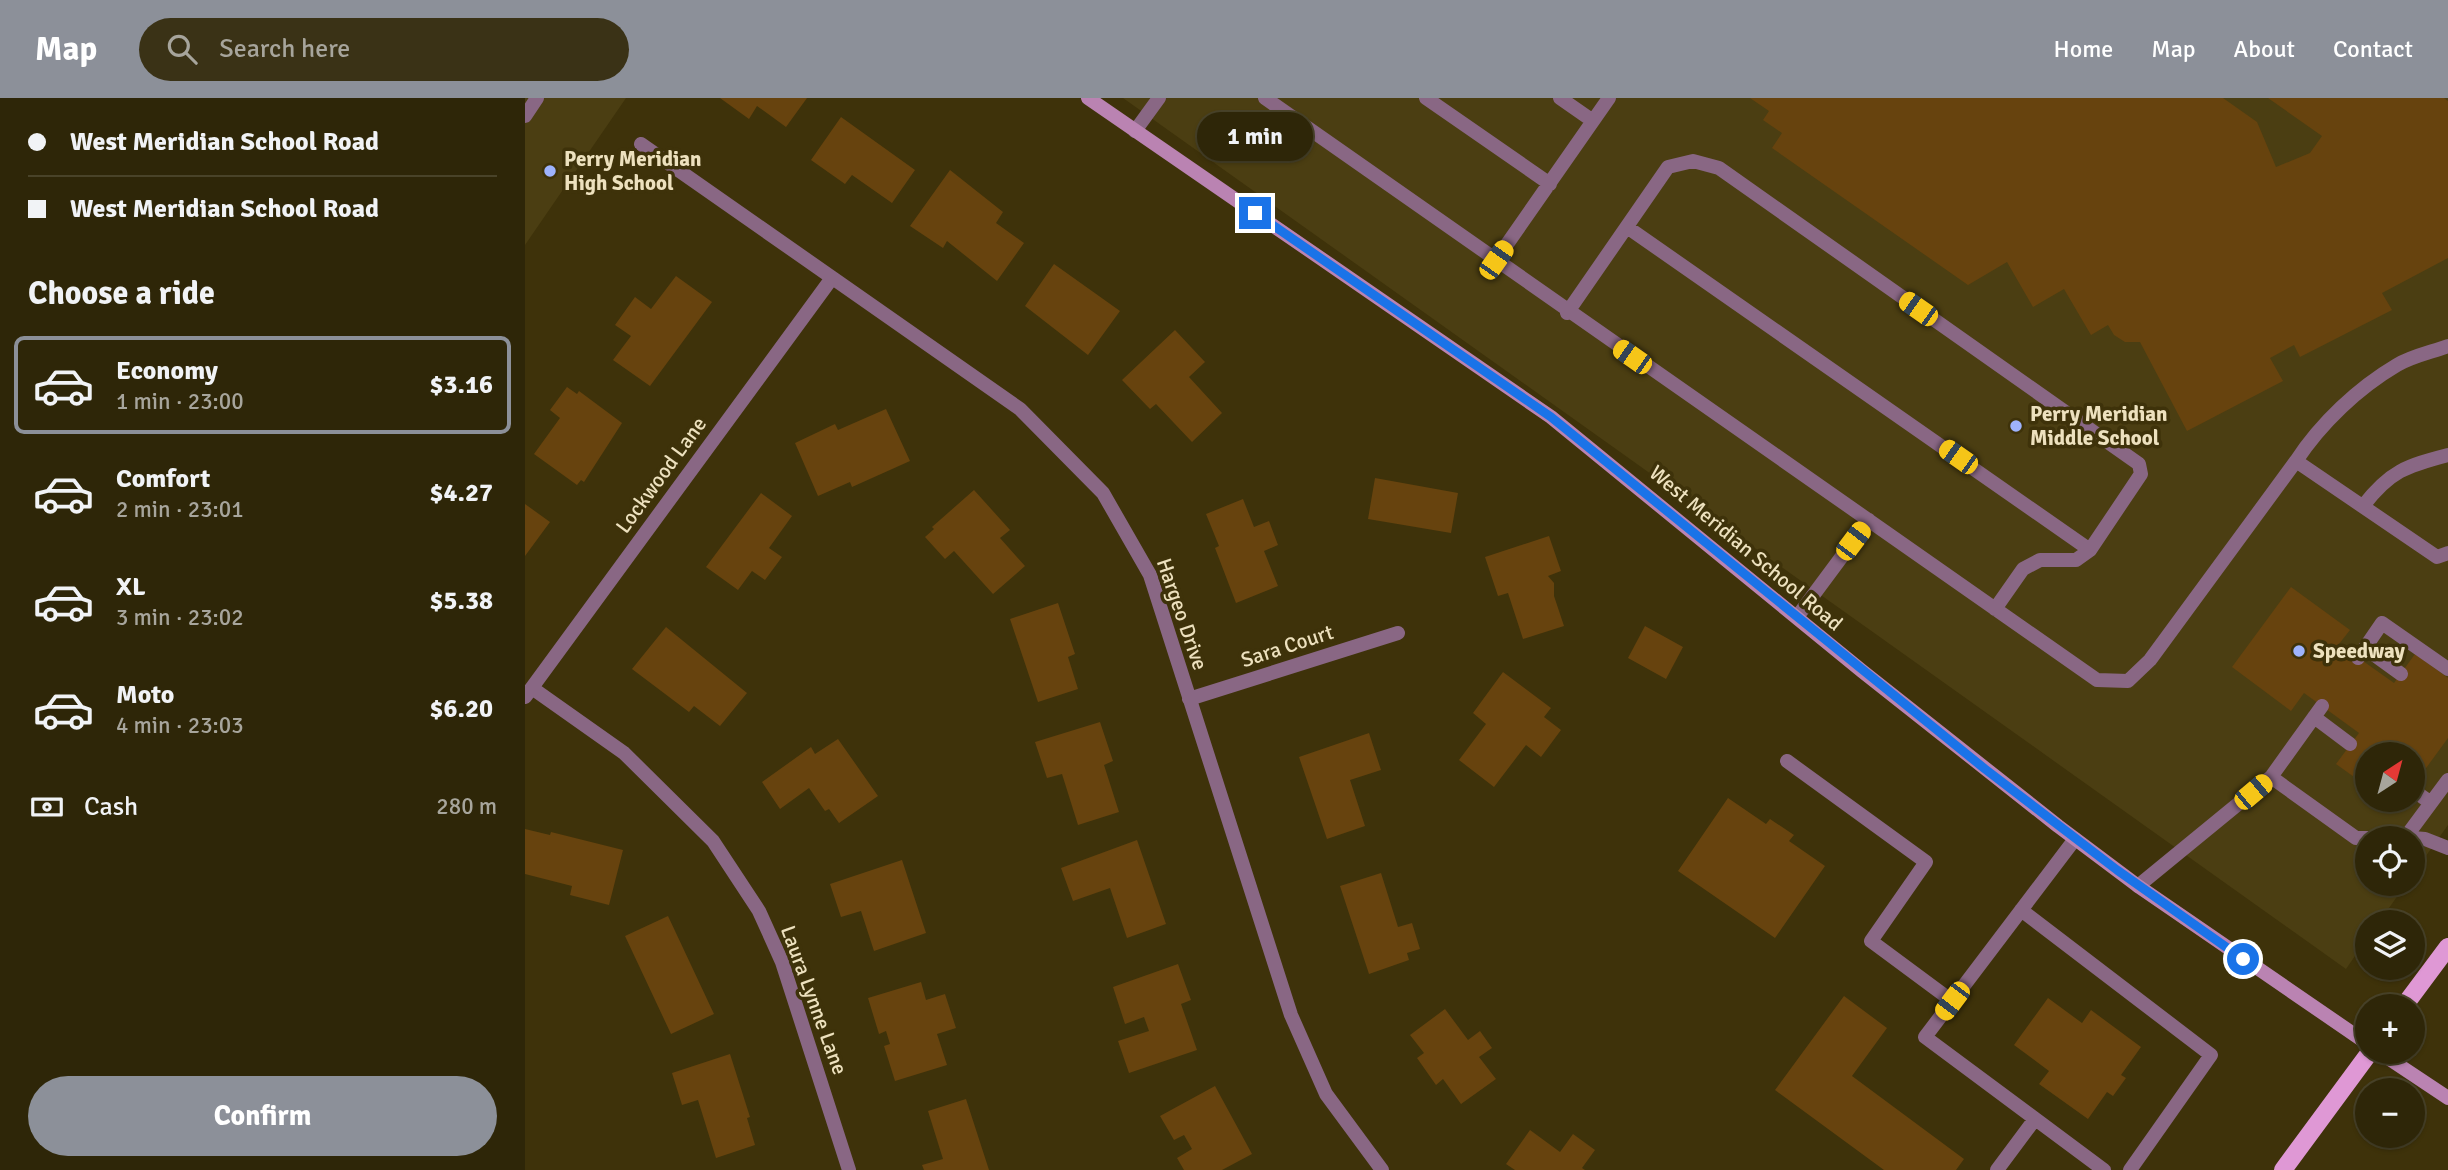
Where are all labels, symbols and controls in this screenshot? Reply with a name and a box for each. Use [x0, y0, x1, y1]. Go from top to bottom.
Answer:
search box [139, 18, 629, 81]
text: Map [35, 29, 97, 70]
icon: search [163, 30, 201, 68]
text: Search here [219, 33, 350, 65]
text: Home [2053, 34, 2113, 64]
text: Map [2151, 34, 2196, 64]
text: About [2234, 34, 2295, 64]
text: Contact [2333, 34, 2413, 64]
callout: 1 min [1197, 111, 1313, 160]
text: 1 min [1227, 122, 1283, 151]
text: West Meridian School Road [70, 126, 379, 158]
place label: Perry Meridian High School [564, 146, 702, 196]
marker: Perry Meridian High School [542, 163, 558, 179]
text: West Meridian School Road [70, 193, 379, 225]
route end [1239, 197, 1271, 229]
car [1476, 237, 1517, 283]
text: Choose a ride [28, 274, 215, 313]
car [1895, 288, 1942, 330]
car [1609, 336, 1656, 378]
icon: car [32, 354, 95, 417]
text: Economy [116, 355, 218, 387]
text: $3.16 [429, 369, 493, 401]
text: 1 min · 23:00 [116, 387, 244, 416]
place label: Perry Meridian Middle School [2030, 401, 2168, 451]
street label: Lockwood Lane [610, 412, 712, 538]
marker: Perry Meridian Middle School [2008, 418, 2024, 434]
car [1935, 436, 1982, 478]
street label: West Meridian School Road [1644, 460, 1848, 636]
icon: car [32, 462, 95, 525]
text: Comfort [116, 463, 210, 495]
text: $4.27 [429, 477, 493, 509]
text: 2 min · 23:01 [116, 495, 244, 524]
car [1832, 518, 1875, 564]
street label: Hargeo Drive [1151, 555, 1213, 673]
icon: car [32, 570, 95, 633]
text: XL [116, 571, 146, 603]
text: $5.38 [429, 585, 493, 617]
text: 3 min · 23:02 [116, 603, 244, 632]
street label: Sara Court [1238, 619, 1336, 673]
place label: Speedway [2313, 638, 2405, 664]
marker: Speedway [2291, 643, 2307, 659]
icon: car [32, 678, 95, 741]
text: Moto [116, 679, 174, 711]
text: $6.20 [429, 693, 493, 725]
text: 4 min · 23:03 [116, 711, 244, 740]
north arrow [2355, 742, 2425, 812]
map controls [2355, 742, 2425, 1148]
car [2231, 770, 2276, 814]
icon: cash [28, 788, 66, 826]
text: Cash [84, 791, 138, 823]
text: 280 m [436, 792, 497, 821]
button: locate [2355, 826, 2425, 896]
button: layers [2355, 910, 2425, 980]
street label: Laura Lynne Lane [775, 922, 853, 1078]
route start [2227, 943, 2259, 975]
car [1931, 978, 1974, 1024]
button: + [2355, 994, 2425, 1064]
button: Confirm [28, 1076, 497, 1156]
button: − [2355, 1078, 2425, 1148]

